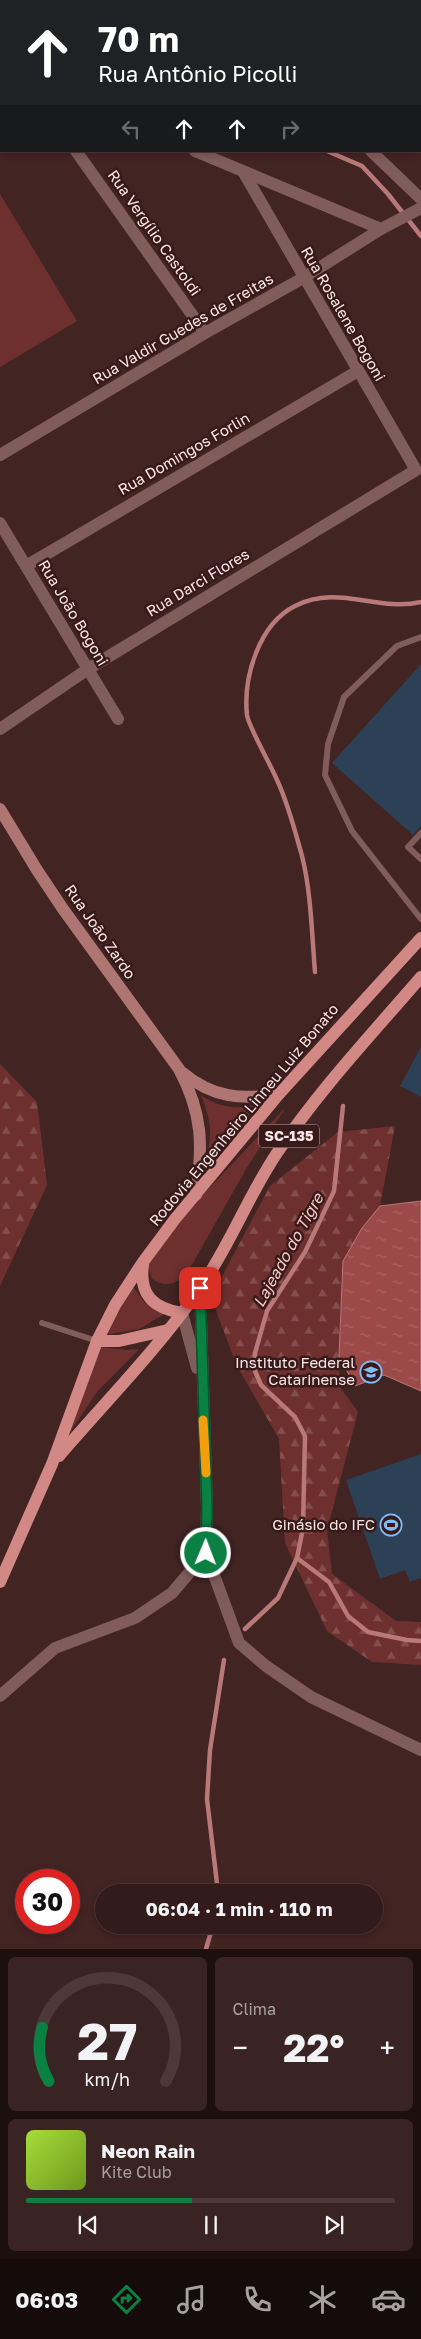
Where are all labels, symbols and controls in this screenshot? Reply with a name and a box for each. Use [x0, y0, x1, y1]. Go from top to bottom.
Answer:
text: 70 m [98, 18, 179, 60]
icon: ahead [15, 20, 80, 85]
text: Rua Antônio Picolli [98, 60, 297, 87]
icon: left [117, 115, 145, 143]
icon: ahead [170, 115, 198, 143]
icon: ahead [223, 115, 251, 143]
icon: right [276, 115, 304, 143]
street label: Rua Vergílio Castoldi [105, 166, 205, 299]
street label: Rua Rosalene Bogoni [298, 243, 390, 384]
street label: Rua Valdir Guedes de Freitas [89, 269, 276, 387]
street label: Rua Domingos Forlin [115, 408, 252, 498]
street label: Rua Darci Flores [143, 544, 252, 620]
street label: Rua João Bogoni [35, 556, 113, 669]
street label: Rua João Zardo [62, 881, 140, 982]
street label: Rodovia Engenheiro Linneu Luiz Bonato [145, 1000, 342, 1229]
road number: SC-135 [259, 1124, 319, 1148]
water label: Lajeado do Tigre [248, 1188, 328, 1310]
pin [179, 1267, 221, 1309]
icon: arrive [186, 1274, 214, 1302]
place label: Instituto Federal Catarinense [235, 1353, 355, 1388]
school or university icon: Instituto Federal Catarinense [359, 1360, 383, 1384]
sports icon: Ginásio do IFC [379, 1513, 403, 1537]
place label: Ginásio do IFC [272, 1515, 375, 1533]
position arrow [179, 1526, 231, 1578]
speed limit sign: 30 [15, 1869, 80, 1934]
text: 06:04 · 1 min · 110 m [145, 1897, 333, 1920]
text: Clima [233, 1999, 276, 2019]
text: 27 [77, 2009, 137, 2071]
text: 22° [283, 2025, 344, 2070]
text: − [233, 2031, 248, 2064]
text: + [380, 2031, 395, 2064]
text: km/h [85, 2068, 130, 2090]
text: Neon Rain [101, 2139, 195, 2162]
text: Kite Club [101, 2162, 172, 2182]
icon: previous [74, 2211, 102, 2239]
icon: pause [197, 2211, 225, 2239]
icon: next [320, 2211, 348, 2239]
icon: directions [109, 2282, 144, 2317]
icon: music [174, 2282, 209, 2317]
icon: phone [240, 2282, 275, 2317]
icon: climate [305, 2282, 340, 2317]
icon: car [371, 2282, 406, 2317]
text: 06:03 [15, 2286, 78, 2313]

